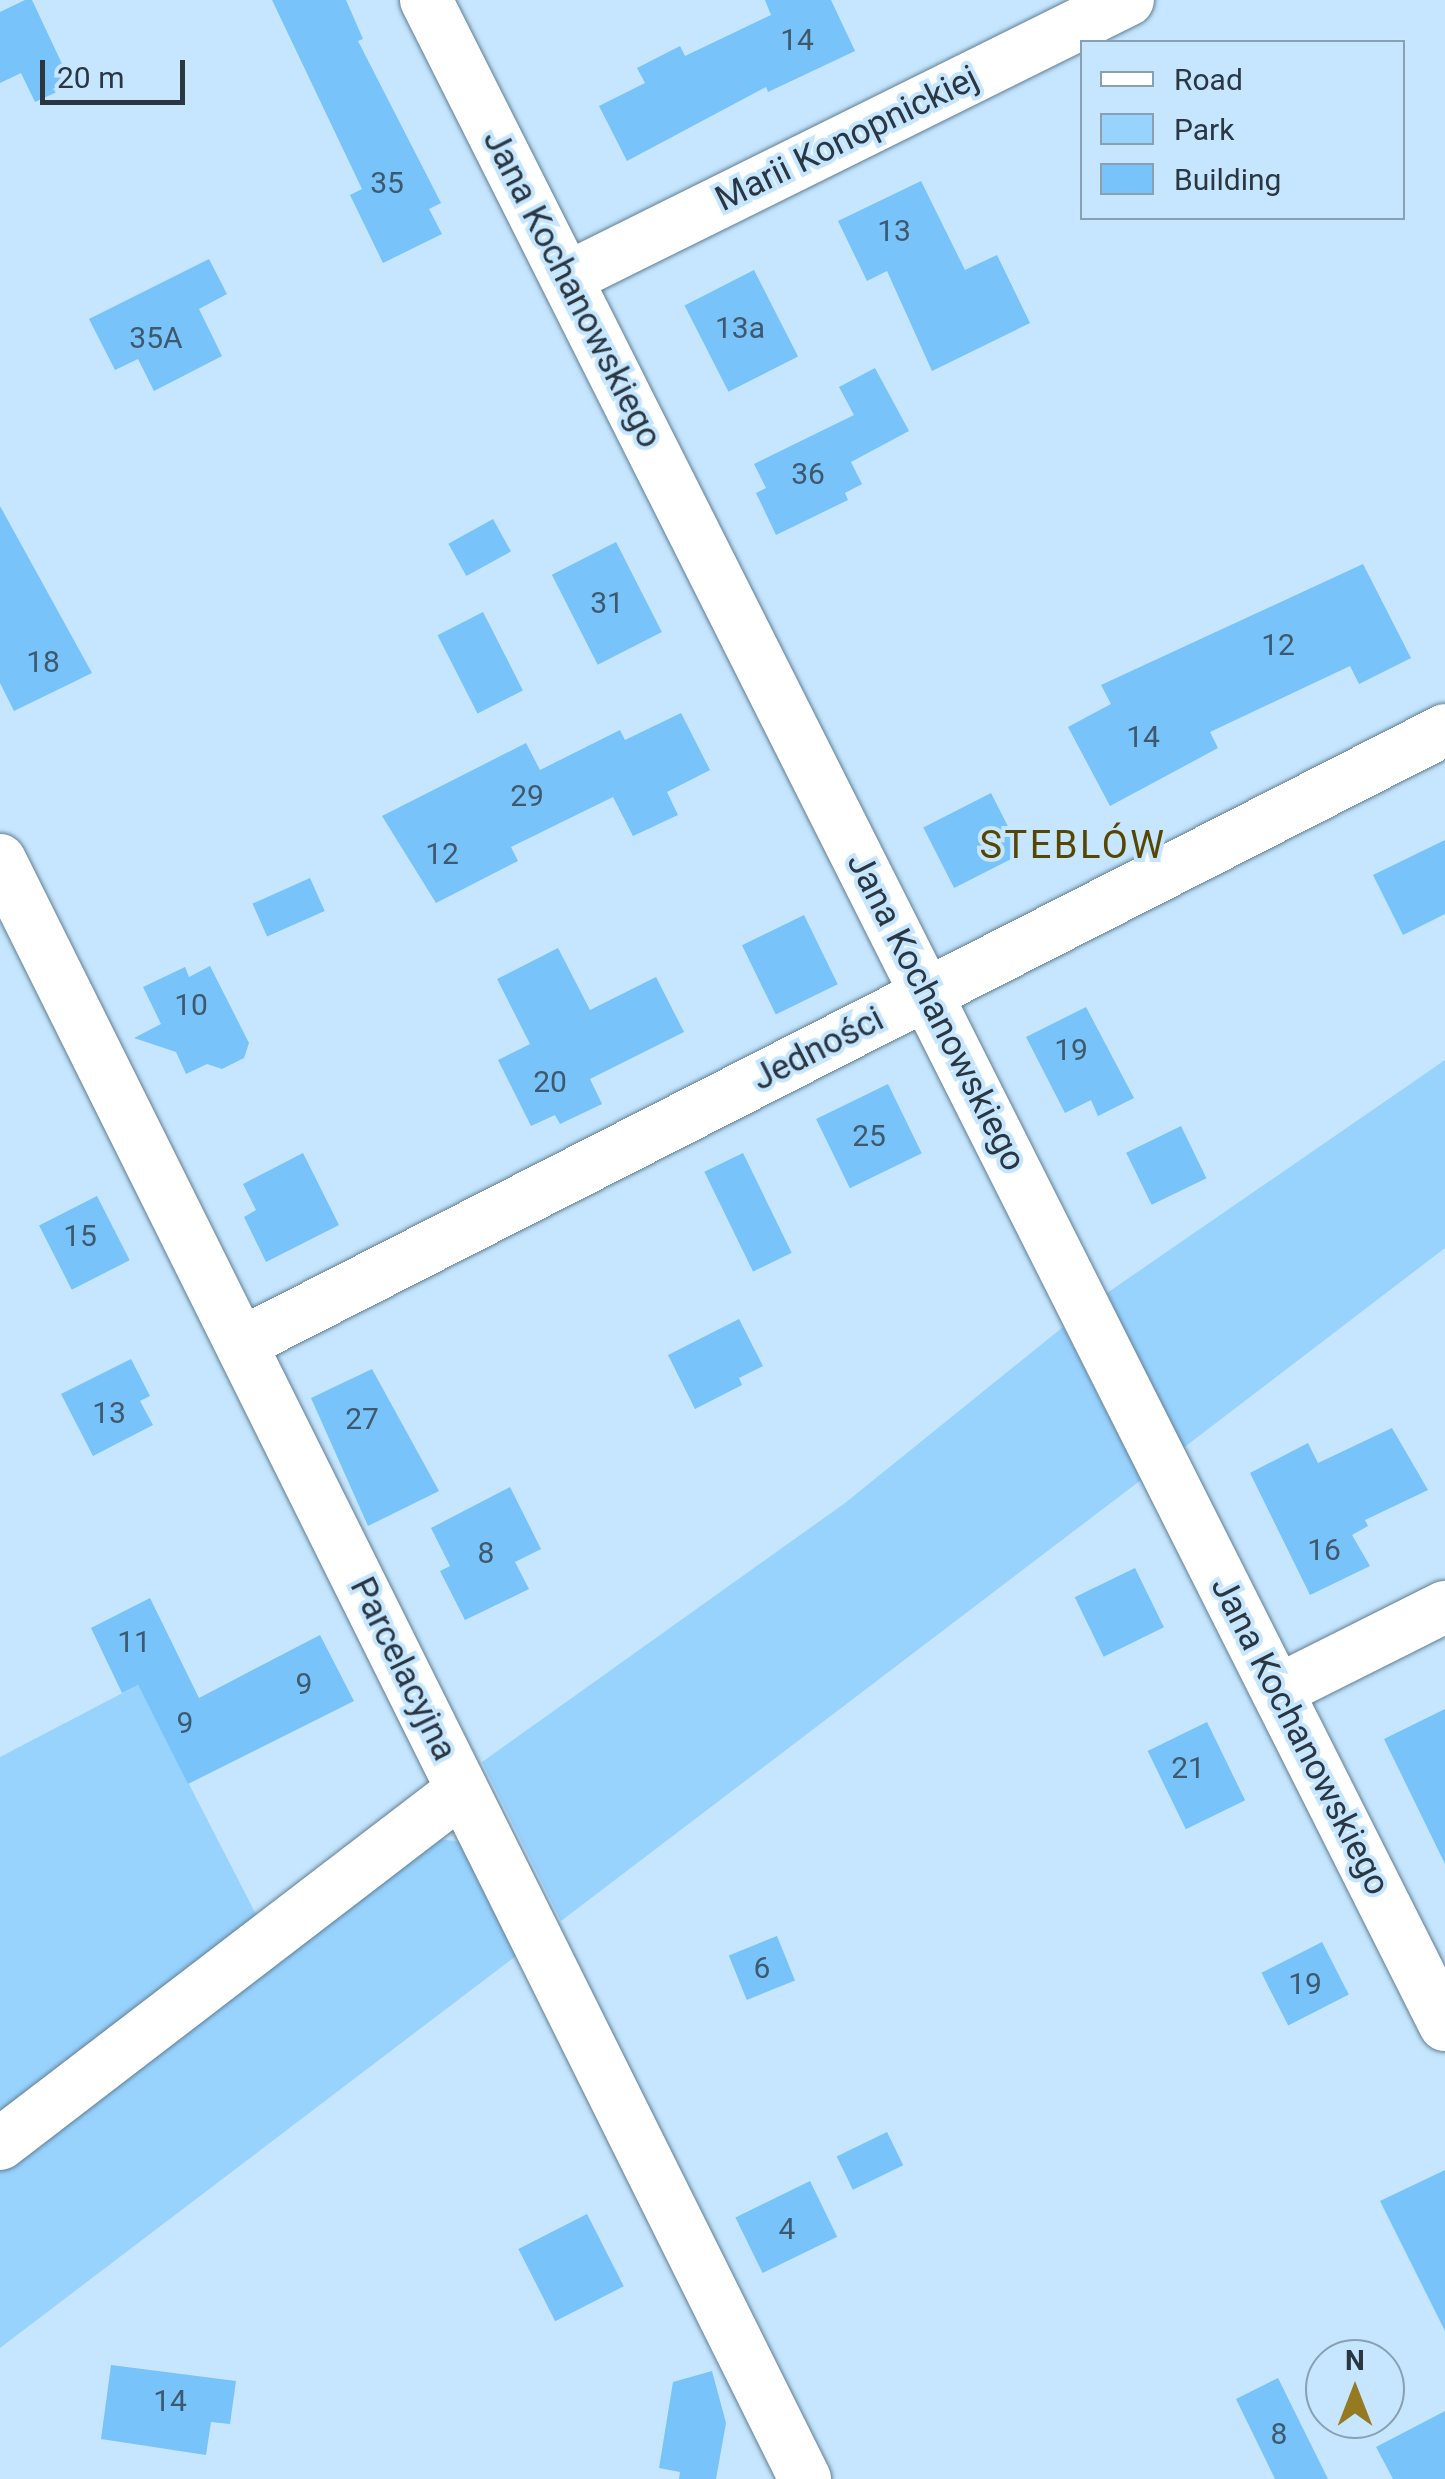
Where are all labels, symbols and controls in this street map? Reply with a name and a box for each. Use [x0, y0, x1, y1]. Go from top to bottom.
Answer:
house number: 14 [780, 22, 814, 58]
scale bar [45, 40, 190, 102]
legend [1080, 40, 1405, 220]
street label: Marii Konopnickiej [709, 57, 985, 221]
text: 20 m [57, 60, 124, 95]
text: Road [1174, 62, 1243, 97]
text: Park [1174, 112, 1234, 147]
street label: Jana Kochanowskiego [473, 123, 671, 455]
text: Building [1174, 162, 1281, 197]
house number: 35 [370, 165, 404, 201]
house number: 13 [877, 213, 911, 249]
house number: 13a [715, 310, 765, 346]
house number: 35A [129, 320, 183, 356]
house number: 36 [791, 456, 825, 492]
house number: 31 [590, 585, 624, 621]
house number: 12 [1261, 627, 1295, 663]
house number: 18 [26, 644, 60, 680]
house number: 14 [1126, 719, 1160, 755]
house number: 29 [510, 778, 544, 814]
district label: STEBLÓW [979, 823, 1167, 869]
house number: 12 [425, 836, 459, 872]
street label: Jana Kochanowskiego [837, 846, 1035, 1178]
house number: 10 [174, 987, 208, 1023]
street label: Jedności [745, 998, 891, 1100]
house number: 19 [1054, 1032, 1088, 1068]
house number: 20 [533, 1064, 567, 1100]
house number: 25 [852, 1118, 886, 1154]
house number: 15 [63, 1218, 97, 1254]
house number: 13 [92, 1395, 126, 1431]
house number: 27 [345, 1401, 379, 1437]
house number: 16 [1307, 1532, 1341, 1568]
house number: 8 [478, 1535, 494, 1571]
street label: Jana Kochanowskiego [1201, 1570, 1399, 1902]
street label: Parcelacyjna [341, 1571, 465, 1767]
house number: 11 [117, 1624, 151, 1660]
house number: 9 [296, 1666, 312, 1702]
house number: 9 [177, 1705, 193, 1741]
house number: 21 [1171, 1750, 1205, 1786]
house number: 6 [754, 1950, 770, 1986]
house number: 19 [1288, 1966, 1322, 2002]
house number: 4 [779, 2211, 795, 2247]
north arrow [1305, 2339, 1405, 2439]
text: N [1345, 2344, 1365, 2377]
house number: 14 [153, 2383, 187, 2419]
house number: 8 [1271, 2416, 1287, 2452]

